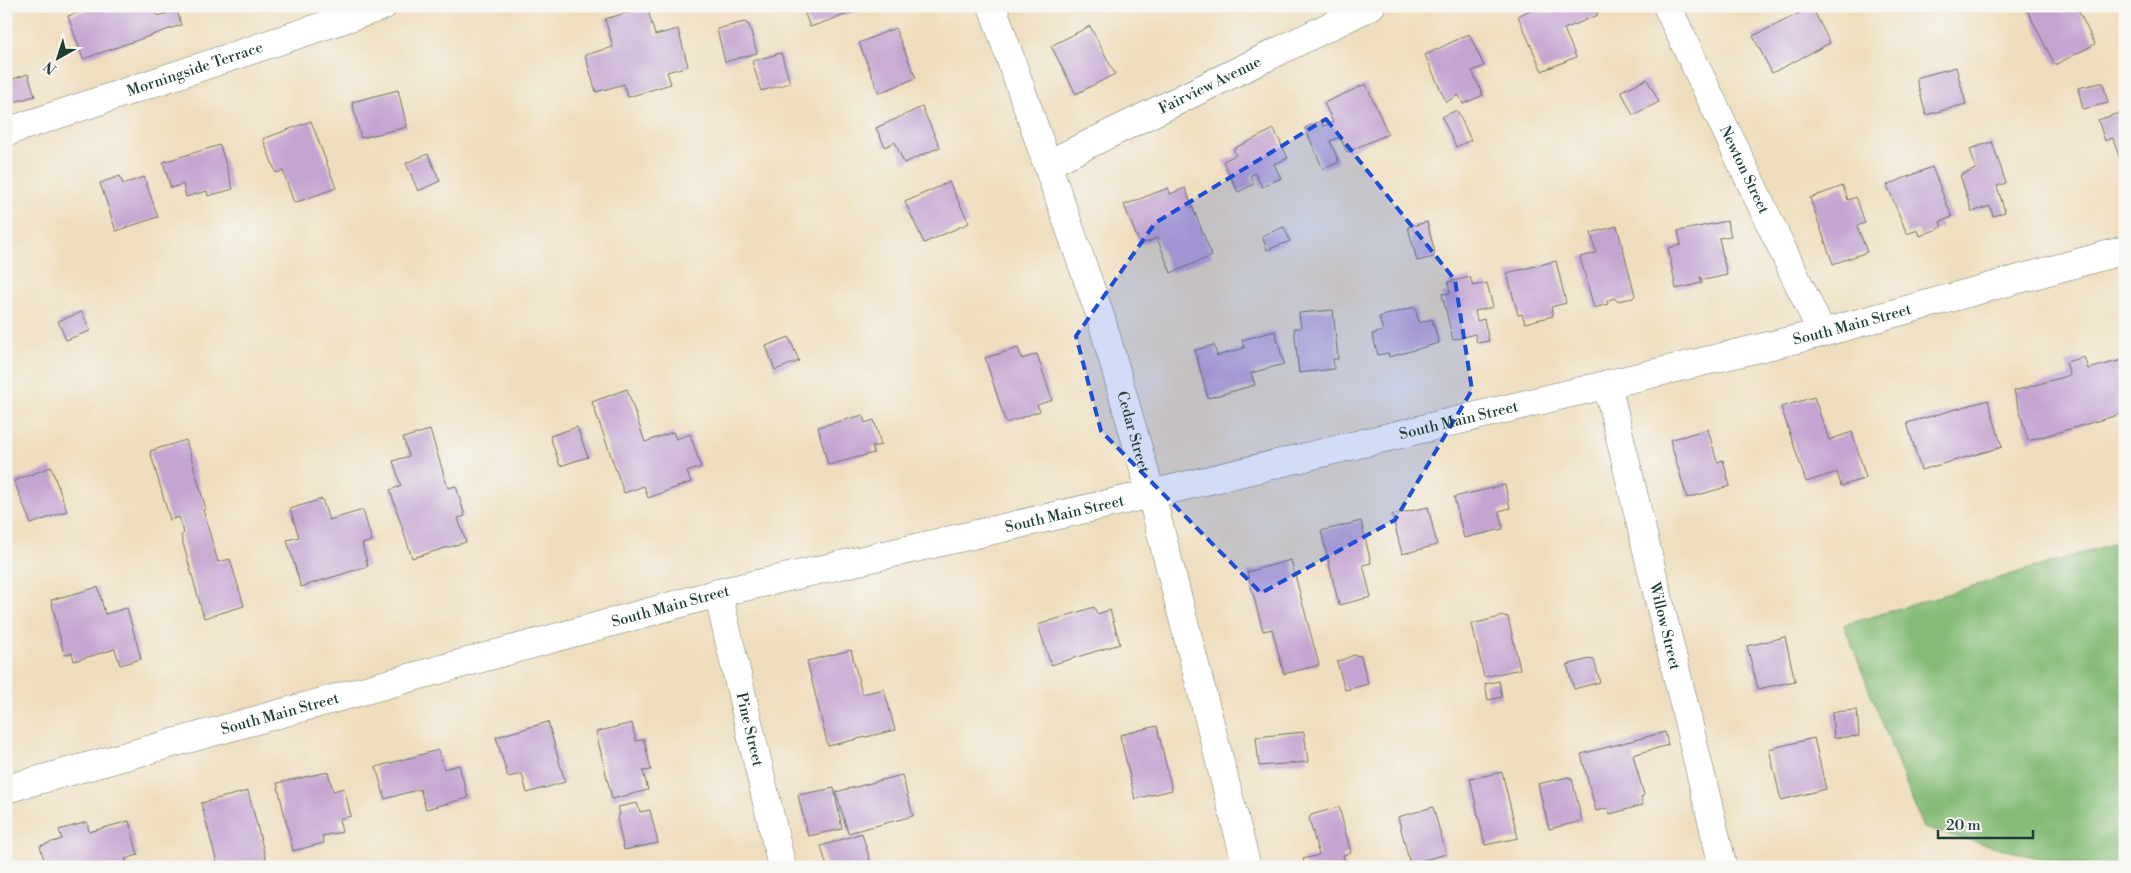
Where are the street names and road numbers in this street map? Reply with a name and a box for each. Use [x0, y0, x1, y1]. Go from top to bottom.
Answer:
street label: Morningside Terrace [124, 38, 266, 101]
street label: Fairview Avenue [1156, 52, 1264, 118]
street label: Newton Street [1715, 123, 1773, 218]
street label: South Main Street [1791, 300, 1914, 350]
street label: Cedar Street [1112, 389, 1154, 476]
street label: South Main Street [1397, 397, 1521, 444]
street label: South Main Street [1003, 491, 1127, 537]
street label: Willow Street [1645, 580, 1684, 673]
street label: South Main Street [609, 582, 732, 632]
street label: South Main Street [219, 689, 342, 739]
street label: Pine Street [732, 690, 767, 769]

